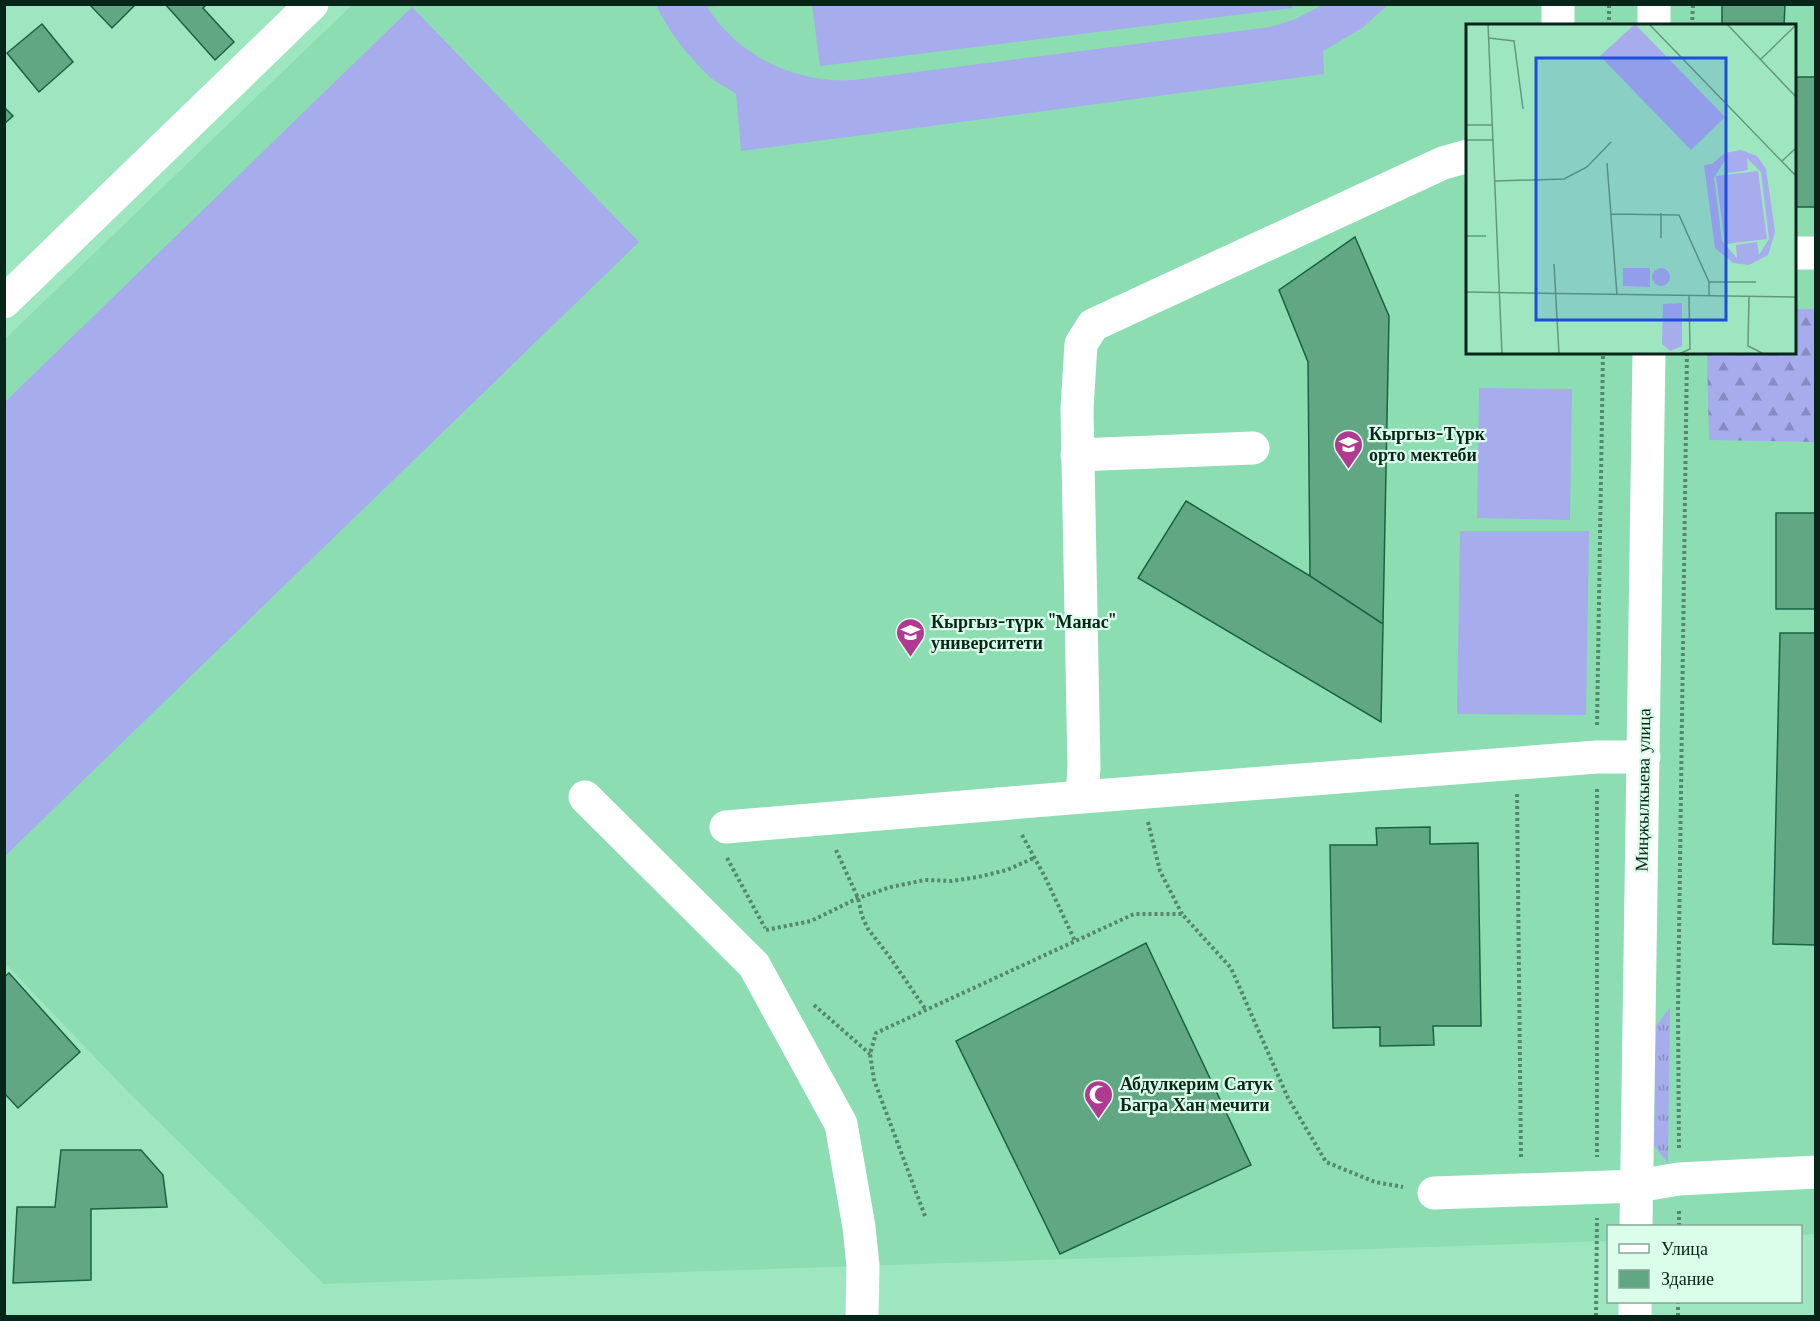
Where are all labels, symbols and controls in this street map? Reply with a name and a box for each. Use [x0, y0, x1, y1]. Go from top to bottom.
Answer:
inset map [1466, 24, 1796, 354]
place label: Кыргыз-Түрк орто мектеби [1369, 423, 1486, 466]
school or university icon: Кыргыз-Түрк орто мектеби [1332, 428, 1364, 470]
place label: Кыргыз-түрк "Манас" университети [931, 611, 1116, 654]
school or university icon: Кыргыз-түрк "Манас" университети [894, 616, 926, 658]
street label: Миңжылкыева улица [1631, 708, 1655, 872]
place label: Абдулкерим Сатук Багра Хан мечити [1120, 1073, 1274, 1116]
mosque icon: Абдулкерим Сатук Багра Хан мечити [1083, 1078, 1115, 1120]
legend [1607, 1225, 1802, 1303]
text: Улица [1661, 1238, 1708, 1260]
text: Здание [1661, 1268, 1714, 1290]

